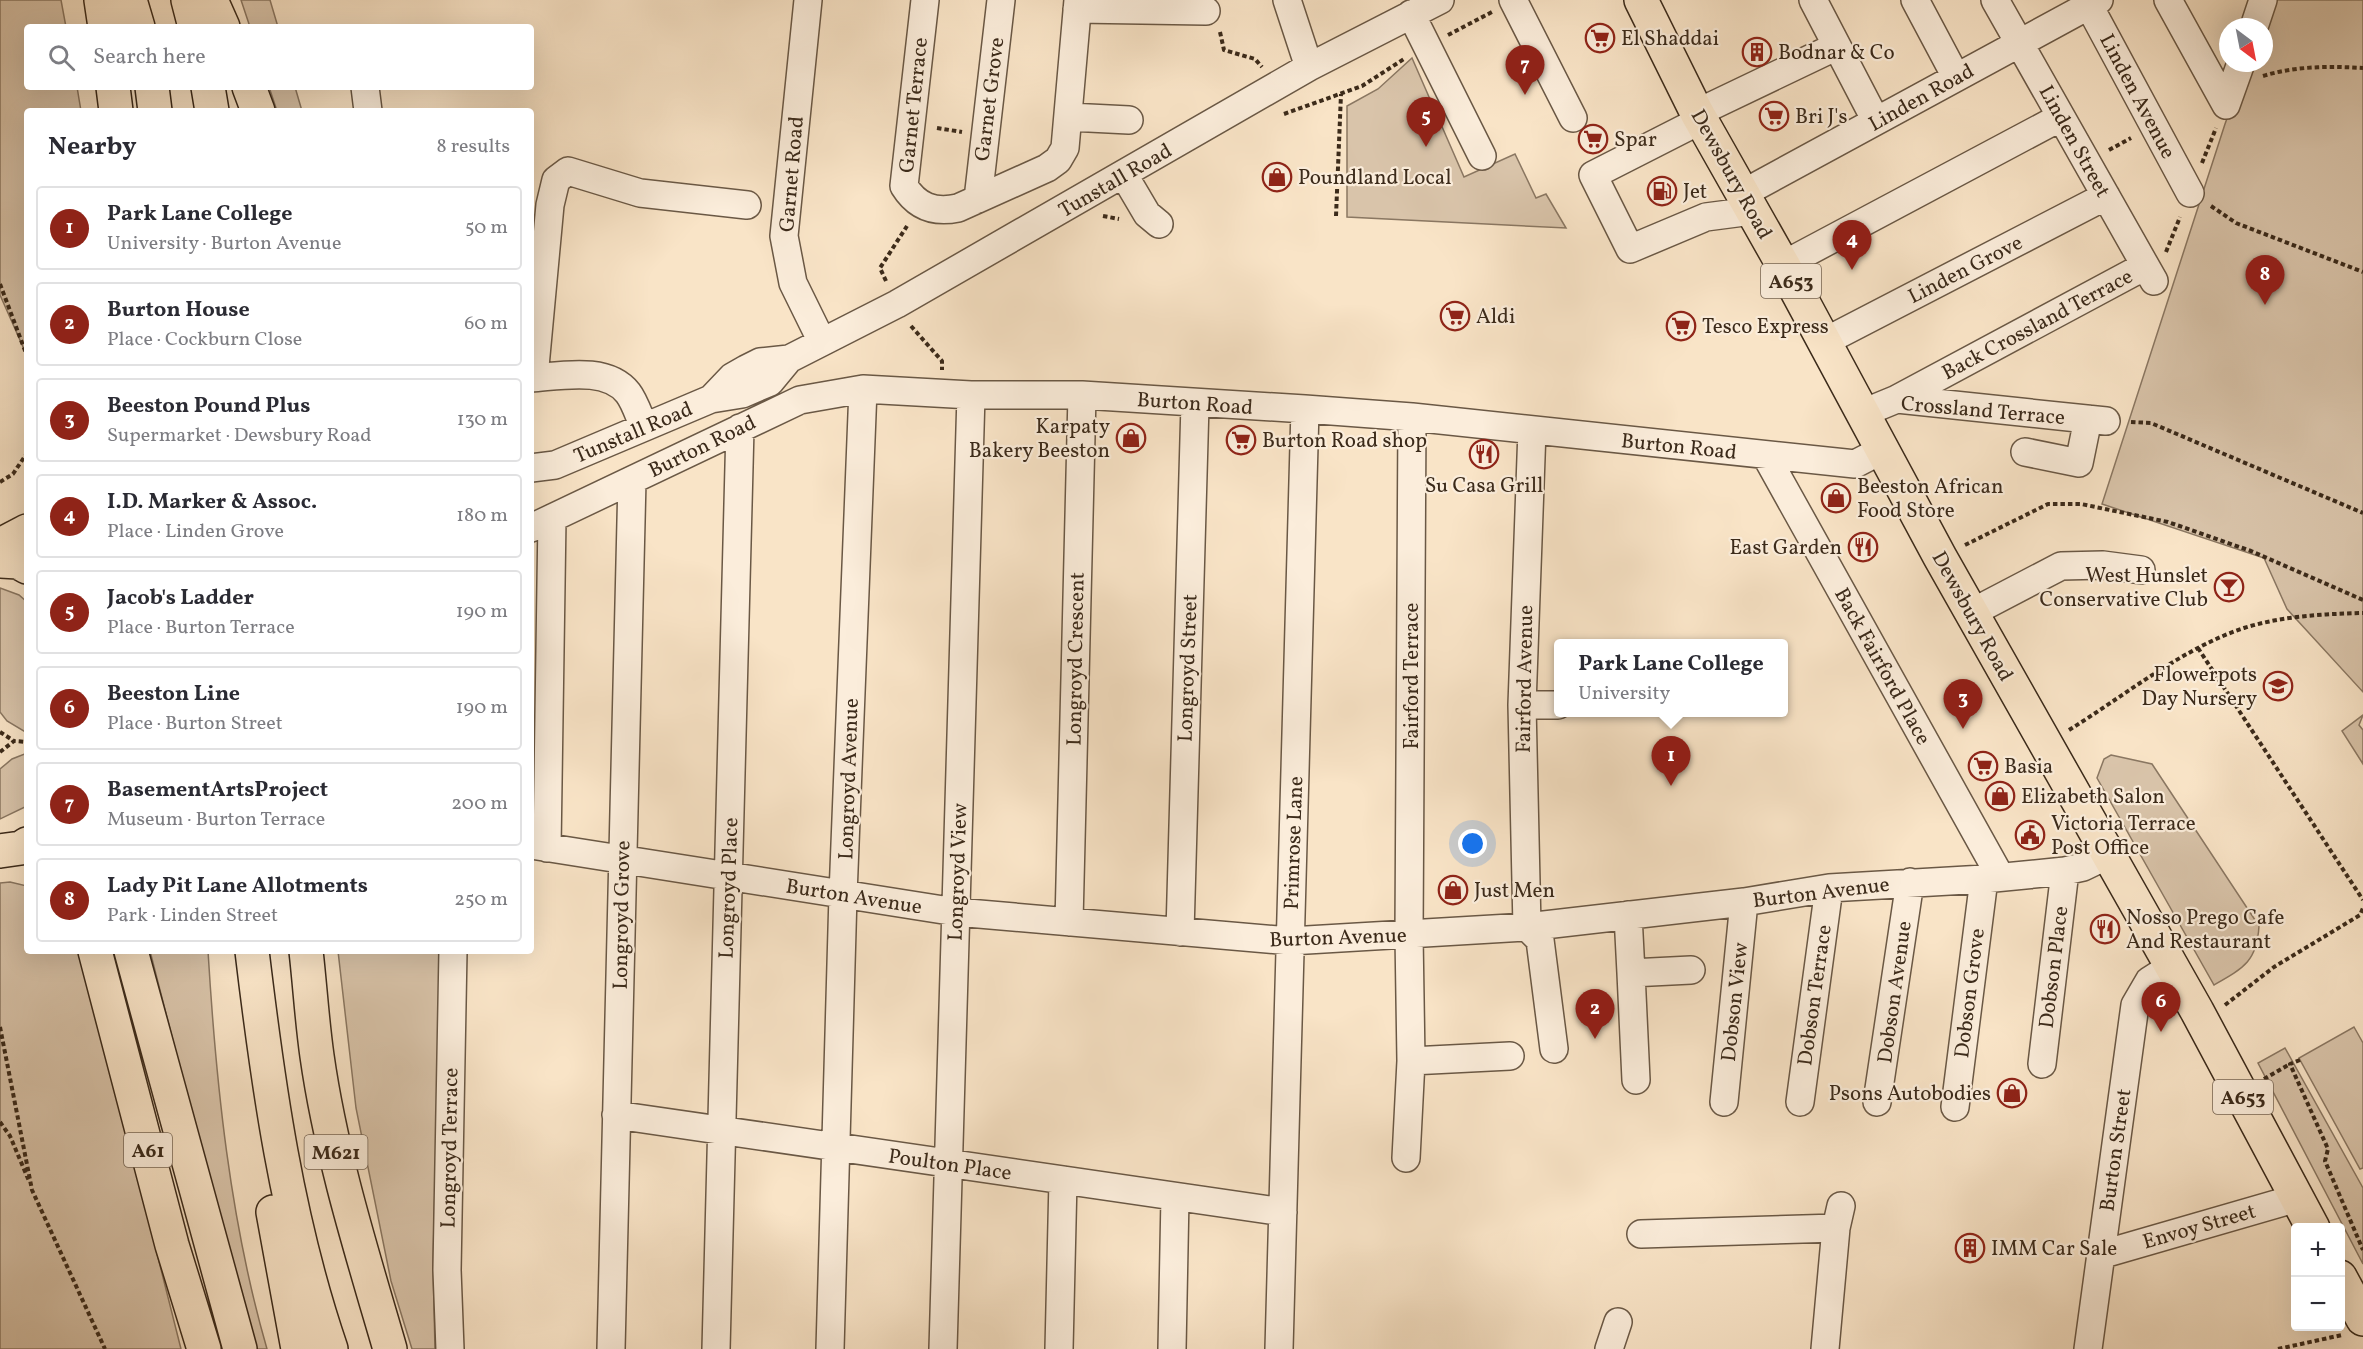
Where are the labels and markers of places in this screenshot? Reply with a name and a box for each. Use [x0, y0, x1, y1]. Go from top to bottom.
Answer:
supermarket icon: El Shaddai [1584, 22, 1616, 54]
place label: El Shaddai [1621, 25, 1719, 54]
building icon: Bodnar & Co [1741, 36, 1773, 68]
place label: Bodnar & Co [1778, 39, 1895, 68]
pin: 7 [1506, 46, 1544, 95]
pin: 5 [1406, 98, 1446, 147]
supermarket icon: Bri J's [1758, 100, 1790, 132]
place label: Bri J's [1795, 103, 1847, 132]
supermarket icon: Spar [1577, 123, 1609, 155]
place label: Spar [1614, 126, 1657, 155]
shop icon: Poundland Local [1261, 161, 1293, 193]
place label: Poundland Local [1298, 164, 1452, 193]
fuel station icon: Jet [1646, 175, 1678, 207]
place label: Jet [1683, 178, 1707, 207]
pin: 4 [1832, 220, 1872, 270]
pin: 8 [2246, 256, 2284, 305]
supermarket icon: Aldi [1439, 300, 1471, 332]
place label: Aldi [1476, 303, 1515, 332]
supermarket icon: Tesco Express [1665, 310, 1697, 342]
place label: Tesco Express [1702, 313, 1829, 342]
place label: Karpaty Bakery Beeston [969, 413, 1111, 466]
shop icon: Karpaty Bakery Beeston [1115, 422, 1147, 454]
supermarket icon: Burton Road shop [1225, 424, 1257, 456]
place label: Burton Road shop [1262, 427, 1427, 456]
restaurant icon: Su Casa Grill [1468, 438, 1500, 470]
place label: Su Casa Grill [1425, 472, 1543, 501]
place label: Beeston African Food Store [1857, 473, 2004, 526]
shop icon: Beeston African Food Store [1820, 482, 1852, 514]
restaurant icon: East Garden [1847, 531, 1879, 563]
place label: East Garden [1729, 534, 1842, 563]
place label: West Hunslet Conservative Club [2040, 562, 2208, 615]
bar icon: West Hunslet Conservative Club [2213, 571, 2245, 603]
place label: Flowerpots Day Nursery [2142, 661, 2258, 714]
school or university icon: Flowerpots Day Nursery [2262, 670, 2294, 702]
pin: 3 [1944, 680, 1982, 729]
pin: 1 [1652, 736, 1690, 786]
supermarket icon: Basia [1967, 750, 1999, 782]
place label: Basia [2004, 753, 2053, 782]
shop icon: Elizabeth Salon [1984, 780, 2016, 812]
place label: Elizabeth Salon [2021, 783, 2165, 812]
place label: Victoria Terrace Post Office [2051, 810, 2196, 863]
public building icon: Victoria Terrace Post Office [2014, 819, 2046, 851]
shop icon: Just Men [1437, 874, 1469, 906]
place label: Just Men [1474, 877, 1555, 906]
place label: Nosso Prego Cafe And Restaurant [2126, 904, 2285, 957]
restaurant icon: Nosso Prego Cafe And Restaurant [2089, 913, 2121, 945]
pin: 6 [2142, 982, 2180, 1032]
pin: 2 [1576, 990, 1614, 1039]
shop icon: Psons Autobodies [1996, 1077, 2028, 1109]
place label: Psons Autobodies [1829, 1080, 1991, 1109]
building icon: IMM Car Sale [1954, 1232, 1986, 1264]
place label: IMM Car Sale [1991, 1235, 2117, 1264]

